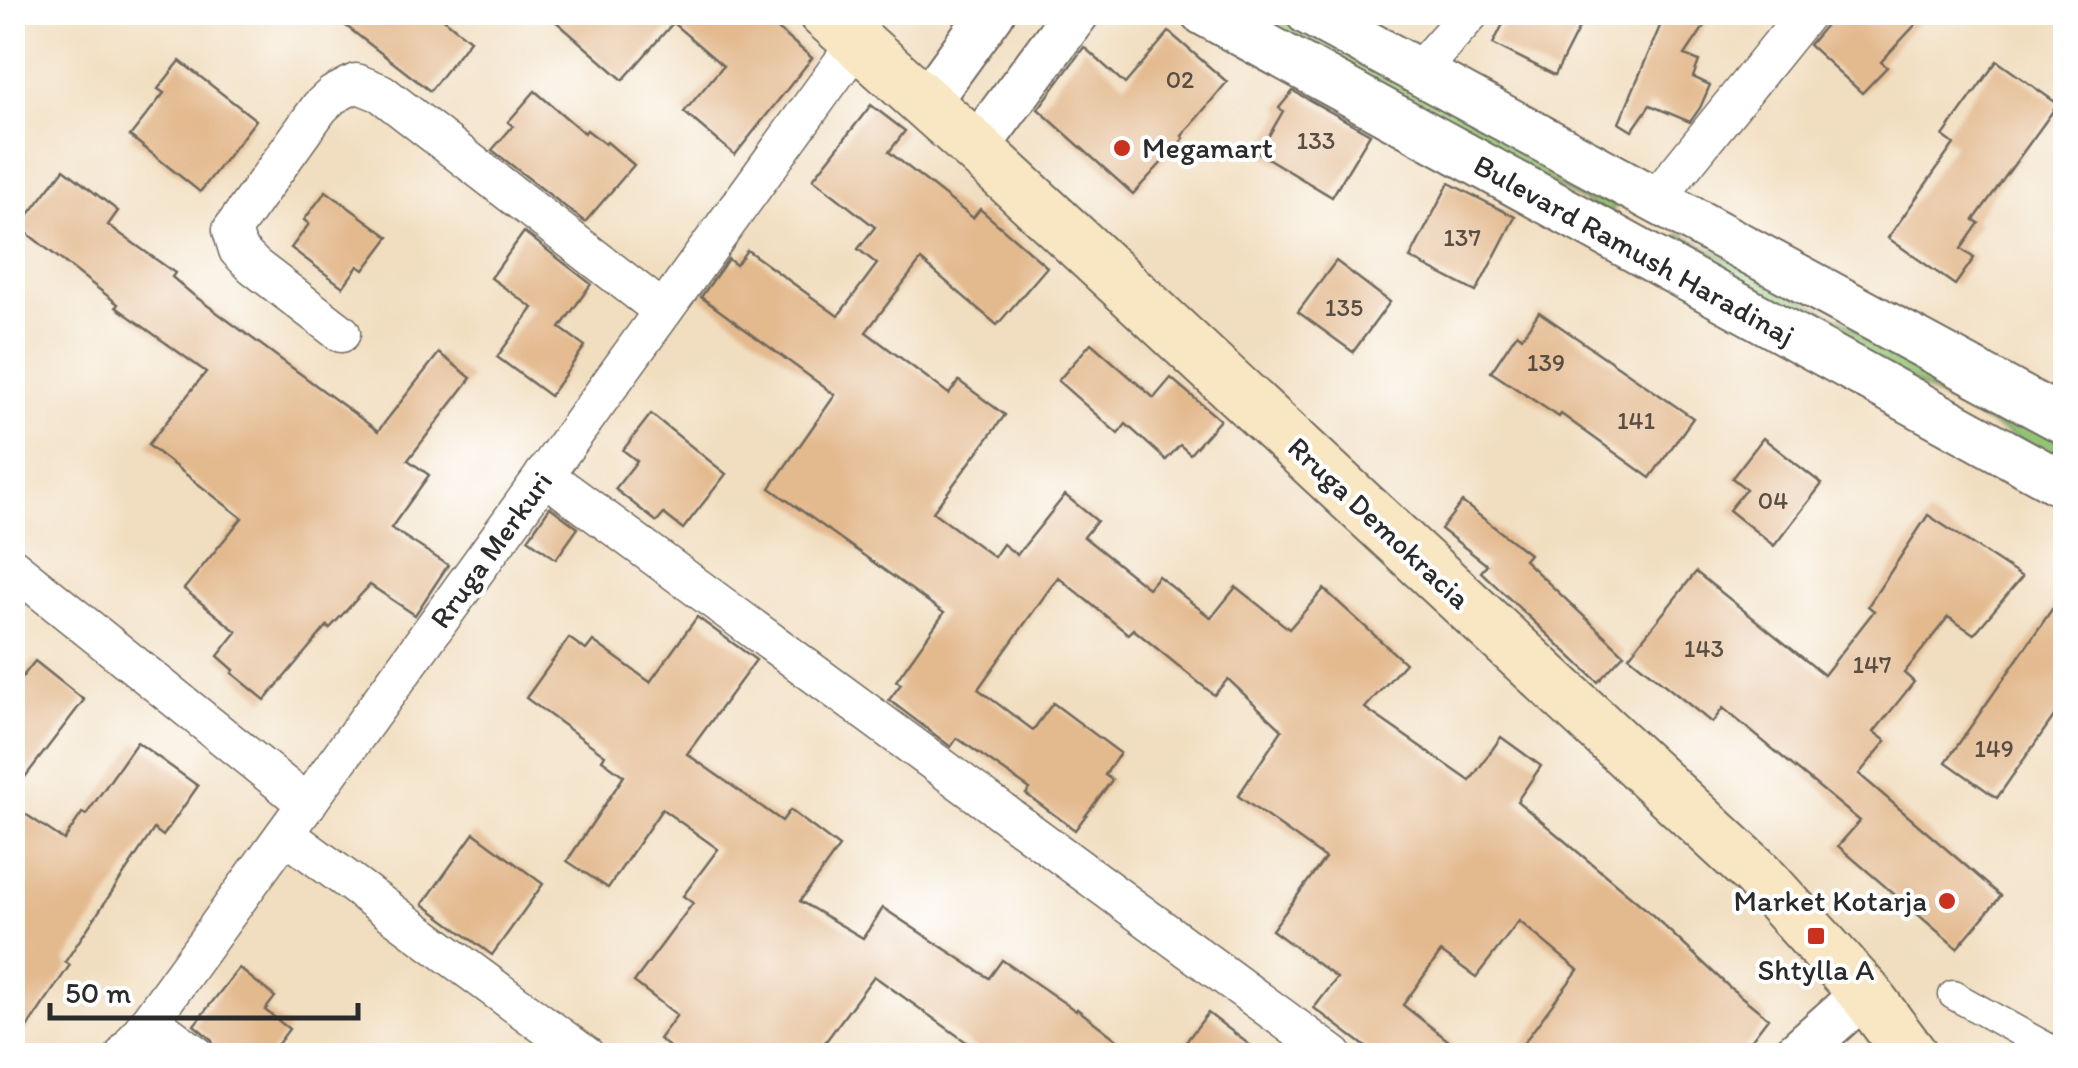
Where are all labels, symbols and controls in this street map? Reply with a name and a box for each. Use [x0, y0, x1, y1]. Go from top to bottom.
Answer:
house number: 02 [1166, 64, 1194, 94]
house number: 133 [1297, 125, 1335, 155]
place label: Megamart [1142, 129, 1273, 166]
marker: Megamart [1111, 137, 1133, 159]
street label: Bulevard Ramush Haradinaj [1467, 146, 1801, 353]
house number: 137 [1443, 222, 1481, 252]
house number: 135 [1325, 292, 1363, 322]
house number: 139 [1527, 347, 1565, 377]
house number: 141 [1617, 405, 1656, 435]
street label: Rruga Demokracia [1280, 429, 1479, 617]
street label: Rruga Merkuri [421, 464, 560, 635]
house number: 04 [1758, 485, 1788, 515]
house number: 143 [1684, 633, 1724, 663]
house number: 147 [1852, 649, 1892, 679]
house number: 149 [1974, 733, 2014, 763]
place label: Market Kotarja [1734, 882, 1927, 919]
marker: Market Kotarja [1936, 890, 1958, 912]
marker: Shtylla A [1805, 925, 1827, 947]
place label: Shtylla A [1758, 951, 1874, 988]
scale bar [50, 958, 358, 1020]
text: 50 m [65, 974, 131, 1011]

